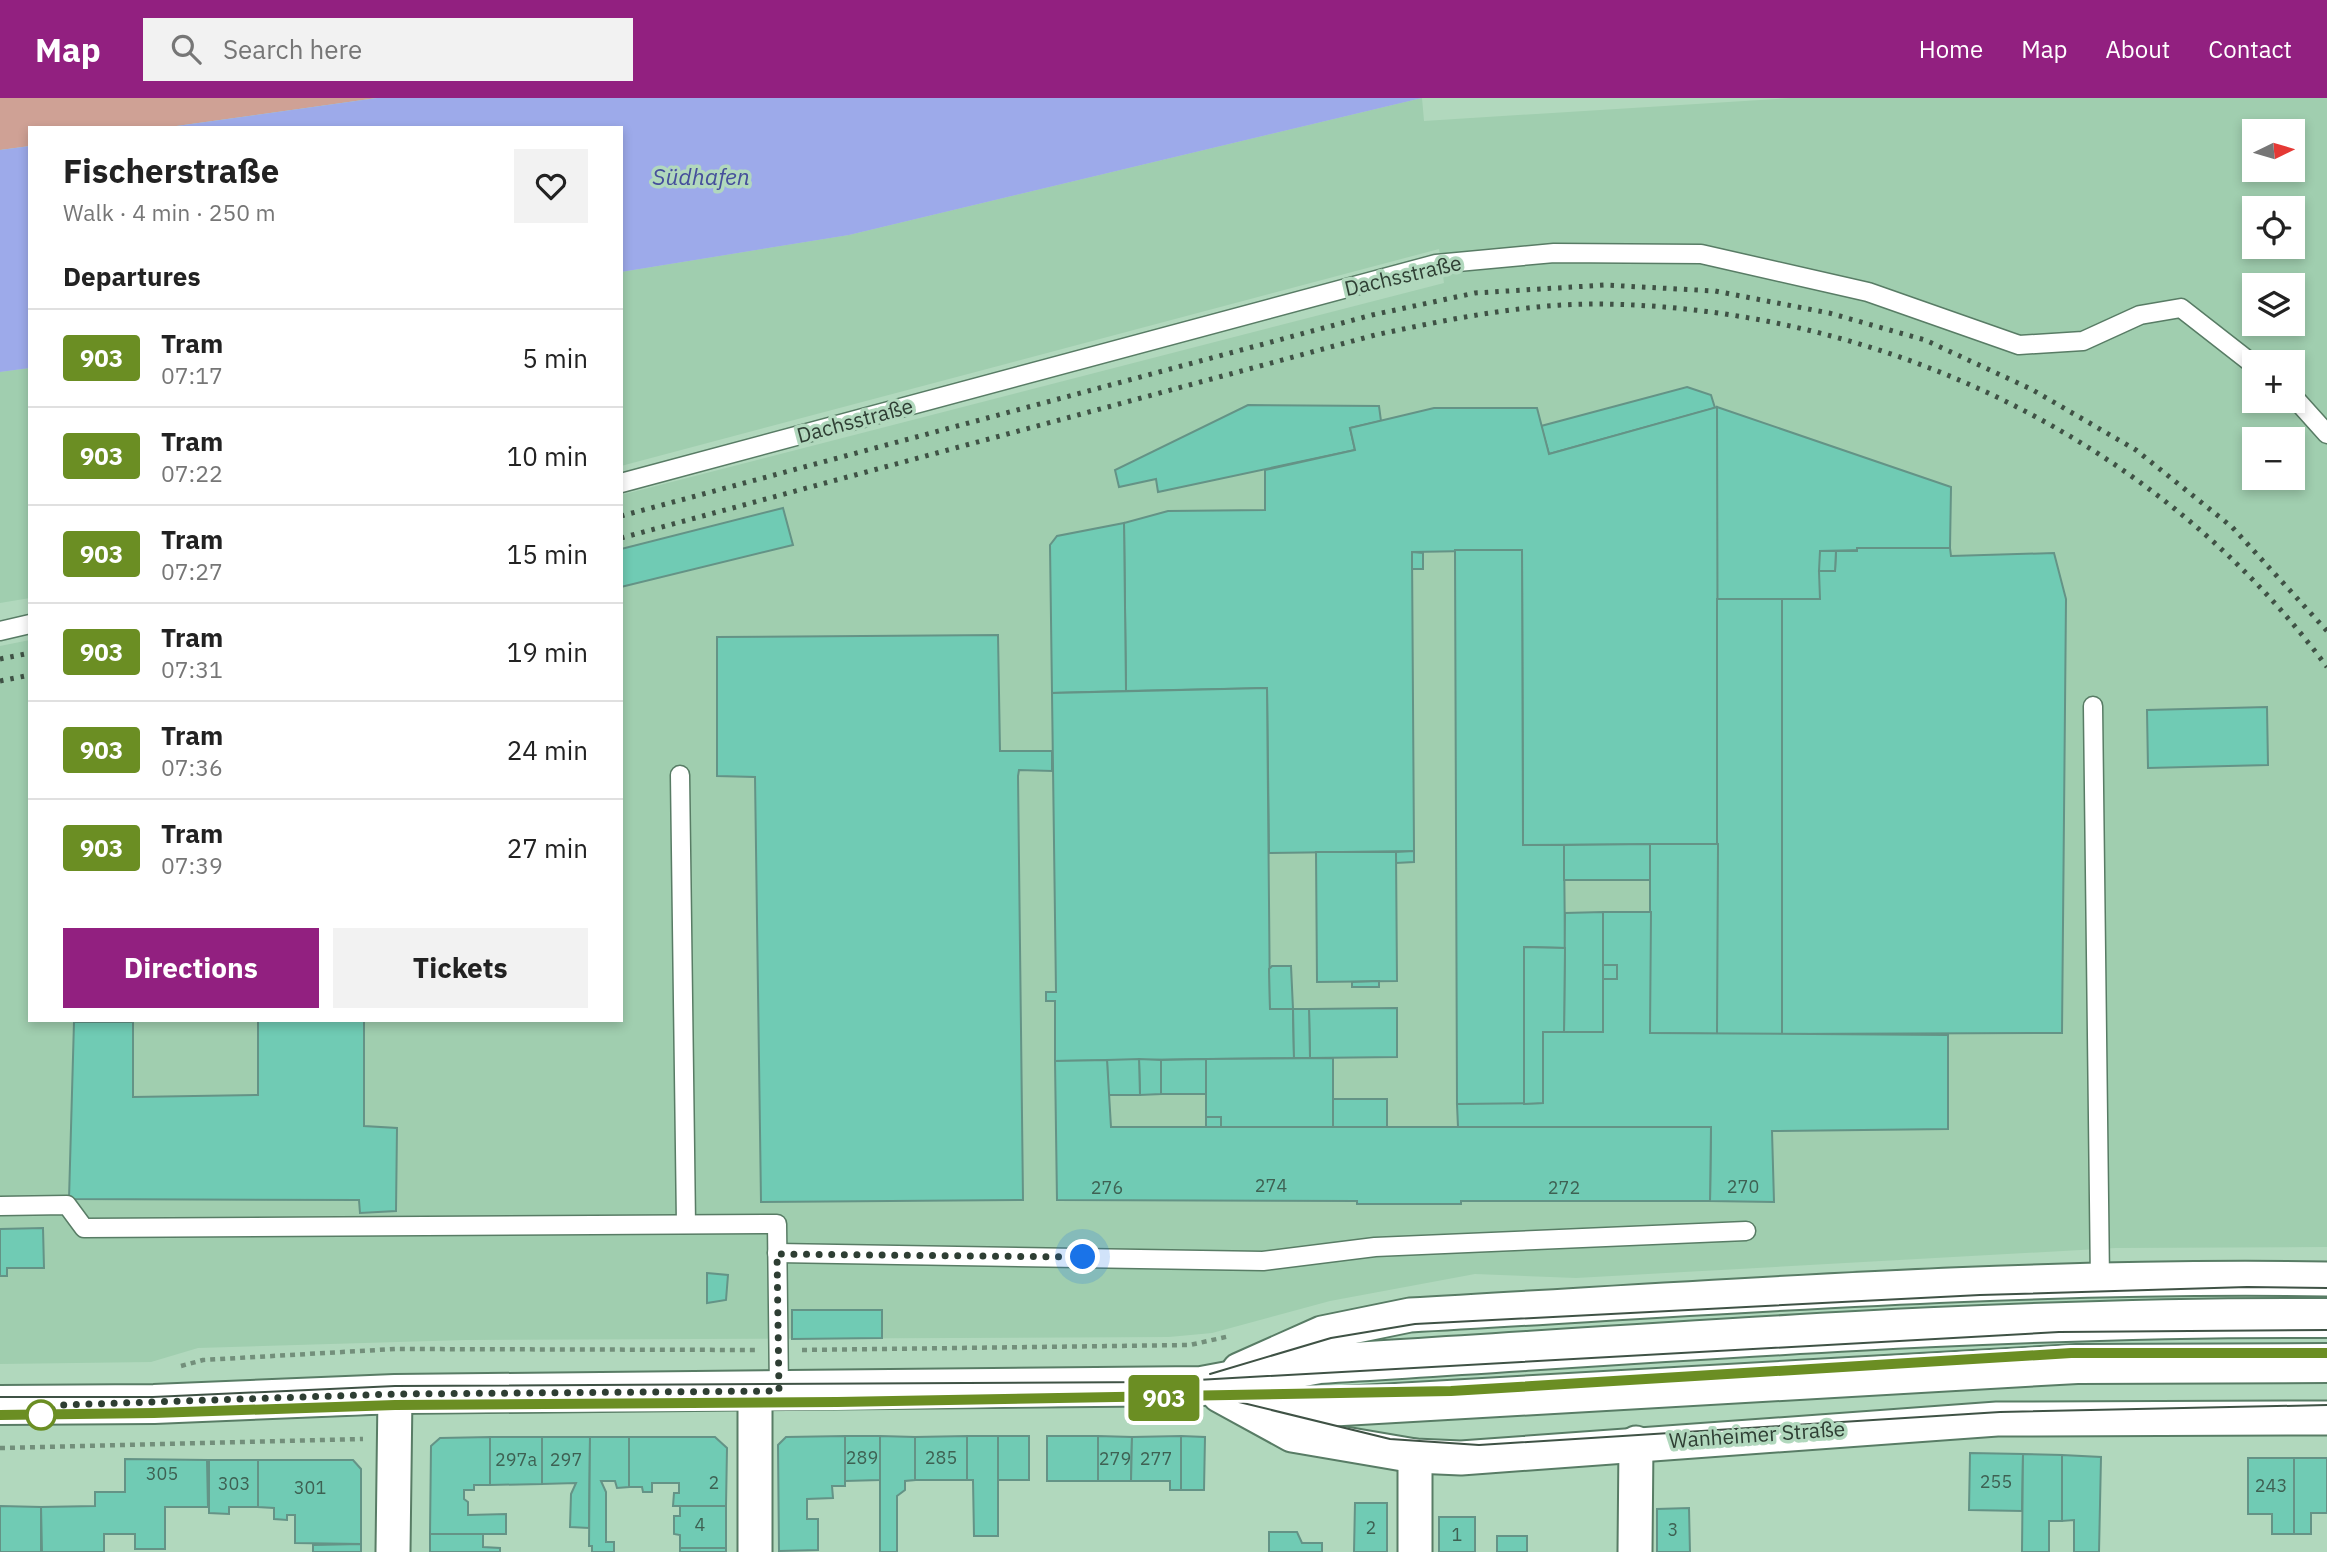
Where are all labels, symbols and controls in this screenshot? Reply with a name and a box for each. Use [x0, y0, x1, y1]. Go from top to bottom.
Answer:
search box [143, 18, 633, 81]
text: Map [35, 28, 101, 71]
icon: search [167, 30, 205, 68]
text: Search here [223, 32, 362, 66]
text: Home [1919, 33, 1983, 65]
text: Map [2021, 33, 2067, 65]
text: About [2105, 33, 2170, 65]
text: Contact [2208, 33, 2292, 65]
north arrow [2242, 119, 2305, 182]
map controls [2242, 119, 2305, 490]
text: Fischerstraße [63, 149, 279, 192]
button: heart [514, 149, 588, 223]
water label: Südhafen [652, 161, 750, 191]
button: locate [2242, 196, 2305, 259]
text: Walk · 4 min · 250 m [63, 197, 276, 227]
street label: Dachsstraße [1342, 248, 1464, 302]
text: Departures [63, 259, 201, 293]
button: layers [2242, 273, 2305, 336]
text: Tram [161, 326, 223, 360]
text: 5 min [522, 341, 588, 375]
text: 903 [80, 342, 123, 374]
button: + [2242, 350, 2305, 413]
text: 07:17 [161, 360, 223, 390]
street label: Dachsstraße [794, 391, 916, 449]
text: Tram [161, 424, 223, 458]
button: − [2242, 427, 2305, 490]
text: 10 min [507, 439, 588, 473]
text: 903 [80, 440, 123, 472]
text: 07:22 [161, 458, 223, 488]
text: Tram [161, 522, 223, 556]
text: 15 min [507, 537, 588, 571]
text: 903 [80, 538, 123, 570]
text: 07:27 [161, 556, 223, 586]
text: Tram [161, 620, 223, 654]
text: 19 min [507, 635, 588, 669]
text: 903 [80, 636, 123, 668]
text: 07:31 [161, 654, 223, 684]
text: Tram [161, 718, 223, 752]
text: 24 min [507, 733, 588, 767]
text: 903 [80, 734, 123, 766]
text: 07:36 [161, 752, 223, 782]
text: Tram [161, 816, 223, 850]
text: 27 min [507, 831, 588, 865]
text: 903 [80, 832, 123, 864]
text: 07:39 [161, 850, 223, 880]
button: Directions [63, 928, 319, 1008]
button: Tickets [333, 928, 588, 1008]
house number: 274 [1255, 1174, 1287, 1197]
house number: 270 [1727, 1175, 1759, 1198]
house number: 276 [1091, 1176, 1123, 1199]
house number: 272 [1548, 1176, 1580, 1199]
your location [1065, 1239, 1100, 1274]
line badge: 903 [1124, 1375, 1204, 1421]
text: 903 [1142, 1382, 1186, 1414]
unlabelled marker [26, 1400, 56, 1430]
street label: Wanheimer Straße [1668, 1414, 1846, 1454]
house number: 289 [846, 1446, 878, 1469]
house number: 285 [925, 1446, 957, 1469]
house number: 279 [1099, 1447, 1131, 1470]
house number: 277 [1140, 1447, 1172, 1470]
house number: 297a [495, 1448, 537, 1471]
house number: 297 [550, 1448, 582, 1471]
house number: 305 [146, 1462, 178, 1485]
house number: 255 [1980, 1470, 2012, 1493]
house number: 2 [709, 1471, 719, 1494]
house number: 303 [218, 1472, 250, 1495]
house number: 243 [2255, 1474, 2287, 1497]
house number: 301 [294, 1476, 326, 1499]
house number: 4 [695, 1513, 706, 1536]
house number: 2 [1366, 1516, 1376, 1539]
house number: 3 [1668, 1518, 1678, 1541]
house number: 1 [1452, 1523, 1462, 1546]

